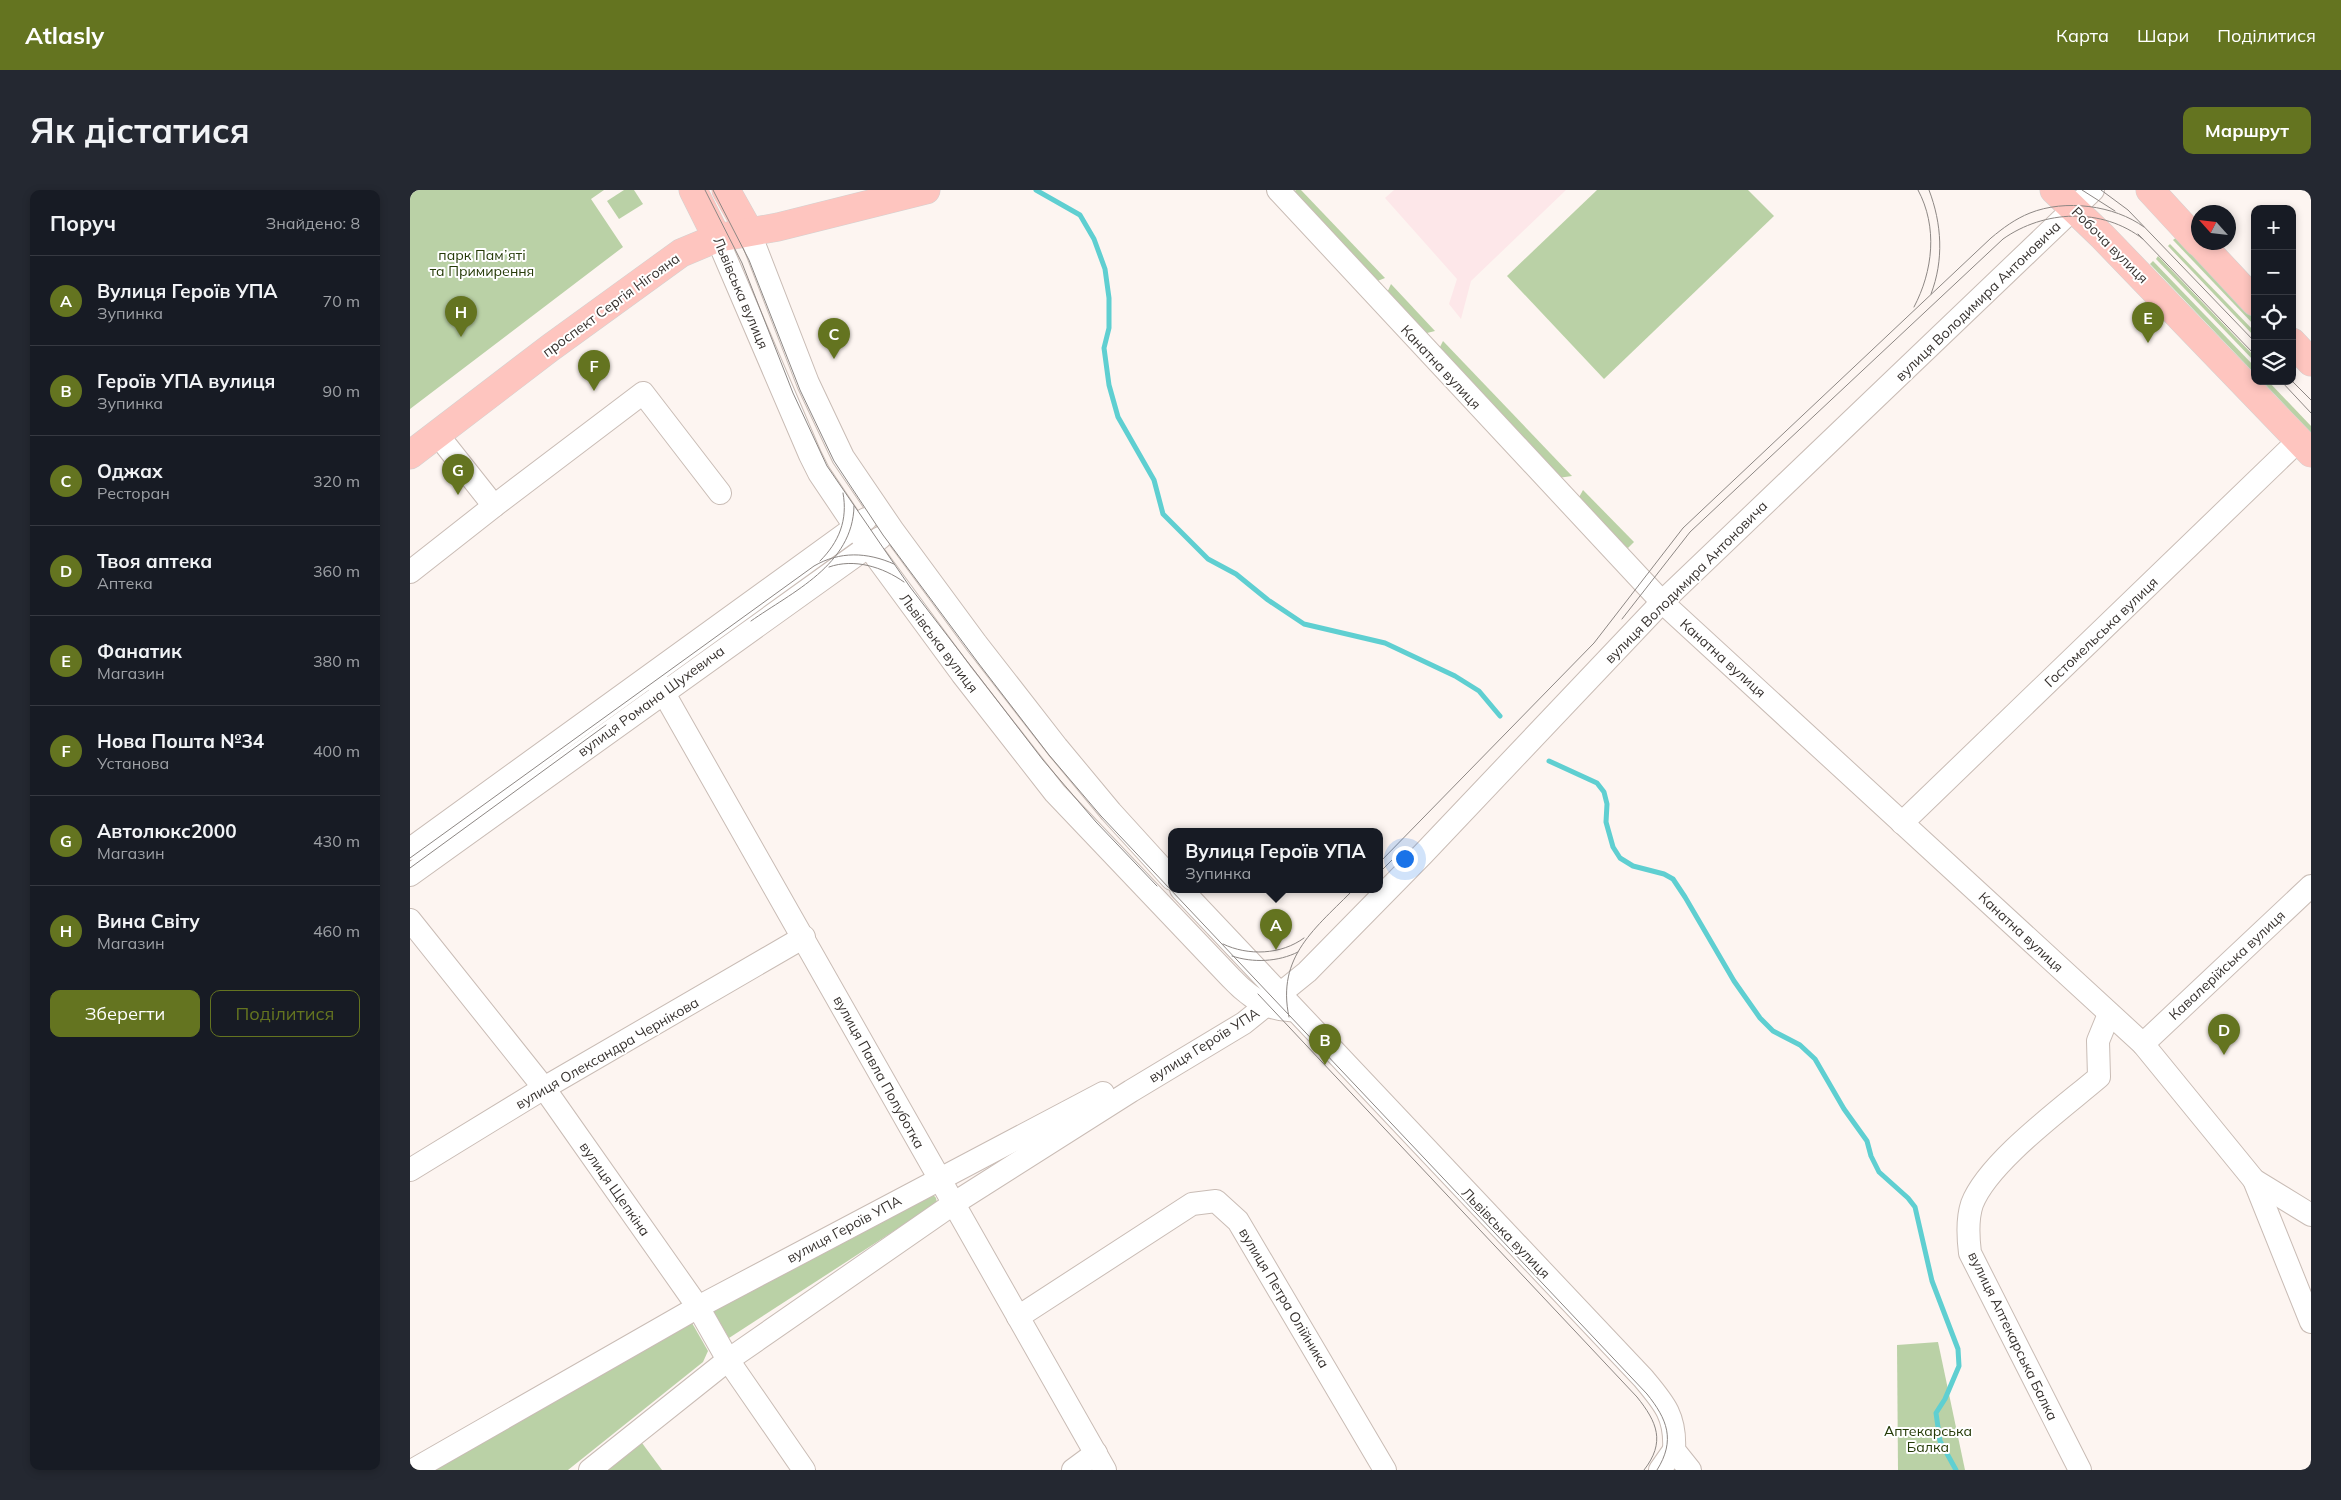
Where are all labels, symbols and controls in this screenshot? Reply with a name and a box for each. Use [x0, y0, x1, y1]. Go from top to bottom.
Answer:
text: Atlasly [25, 20, 104, 50]
text: Карта [2056, 24, 2109, 47]
text: Шари [2137, 24, 2189, 47]
text: Поділитися [2217, 24, 2316, 47]
button: Маршрут [2183, 107, 2311, 154]
text: Як дістатися [30, 108, 250, 152]
street label: Робоча вулиця [2068, 203, 2152, 287]
north arrow [2191, 205, 2236, 250]
map controls [2251, 205, 2296, 385]
button: + [2251, 205, 2296, 250]
text: Поруч [50, 210, 116, 236]
text: Знайдено: 8 [266, 213, 360, 233]
street label: вулиця Володимира Антоновича [1892, 217, 2064, 385]
street label: Львівська вулиця [709, 234, 773, 352]
park label: парк Памʼяті та Примирення [430, 246, 534, 280]
street label: проспект Сергія Нігояна [539, 249, 683, 361]
button: − [2251, 250, 2296, 295]
text: Вулиця Героїв УПА [97, 279, 278, 303]
text: A [60, 291, 72, 311]
text: 70 m [323, 291, 360, 311]
button: locate [2251, 295, 2296, 340]
pin: H [445, 296, 477, 337]
pin: E [2132, 302, 2164, 343]
text: Зупинка [97, 303, 163, 323]
pin: C [818, 318, 850, 359]
street label: Канатна вулиця [1397, 321, 1485, 413]
button: layers [2251, 340, 2296, 385]
pin: F [578, 350, 610, 391]
text: Героїв УПА вулиця [97, 369, 275, 393]
text: B [60, 381, 72, 401]
text: 90 m [323, 381, 360, 401]
text: Зупинка [97, 393, 163, 413]
pin: G [442, 454, 474, 495]
text: Оджах [97, 459, 163, 483]
text: C [61, 471, 71, 491]
text: 320 m [313, 471, 360, 491]
text: Ресторан [97, 483, 170, 503]
street label: вулиця Володимира Антоновича [1601, 497, 1771, 667]
text: Твоя аптека [97, 549, 212, 573]
text: D [60, 561, 72, 581]
text: 360 m [313, 561, 360, 581]
text: Аптека [97, 573, 153, 593]
street label: Гостомельська вулиця [2040, 573, 2162, 691]
street label: Львівська вулиця [896, 590, 982, 696]
street label: Канатна вулиця [1676, 615, 1770, 701]
text: Фанатик [97, 639, 182, 663]
street label: вулиця Романа Шухевича [574, 642, 728, 760]
text: E [61, 651, 71, 671]
text: 380 m [313, 651, 360, 671]
text: Магазин [97, 663, 165, 683]
text: Нова Пошта №34 [97, 729, 264, 753]
text: F [61, 741, 71, 761]
text: 400 m [313, 741, 360, 761]
text: Установа [97, 753, 169, 773]
text: Автолюкс2000 [97, 819, 237, 843]
popup [1168, 828, 1383, 893]
text: G [60, 831, 72, 851]
text: 430 m [313, 831, 360, 851]
text: Вулиця Героїв УПА [1185, 839, 1366, 863]
text: Магазин [97, 843, 165, 863]
your location [1392, 846, 1418, 872]
text: Зупинка [1185, 863, 1251, 883]
street label: Канатна вулиця [1975, 888, 2067, 976]
street label: Кавалерійська вулиця [2165, 906, 2289, 1024]
text: Вина Світу [97, 909, 200, 933]
pin: A [1260, 909, 1292, 950]
text: H [60, 921, 72, 941]
text: 460 m [313, 921, 360, 941]
text: Магазин [97, 933, 165, 953]
button: Зберегти [50, 990, 200, 1037]
button: Поділитися [210, 990, 360, 1037]
street label: вулиця Павла Полуботка [829, 992, 929, 1152]
street label: вулиця Олександра Чернікова [512, 993, 702, 1113]
street label: вулиця Героїв УПА [1145, 1003, 1263, 1086]
pin: D [2208, 1014, 2240, 1055]
pin: B [1309, 1024, 1341, 1065]
street label: вулиця Щепкіна [576, 1138, 654, 1240]
street label: Львівська вулиця [1458, 1184, 1554, 1282]
street label: вулиця Героїв УПА [784, 1191, 905, 1267]
street label: вулиця Петра Олійника [1235, 1225, 1333, 1371]
street label: вулиця Аптекарська Балка [1964, 1249, 2062, 1423]
park label: Аптекарська Балка [1884, 1422, 1972, 1456]

